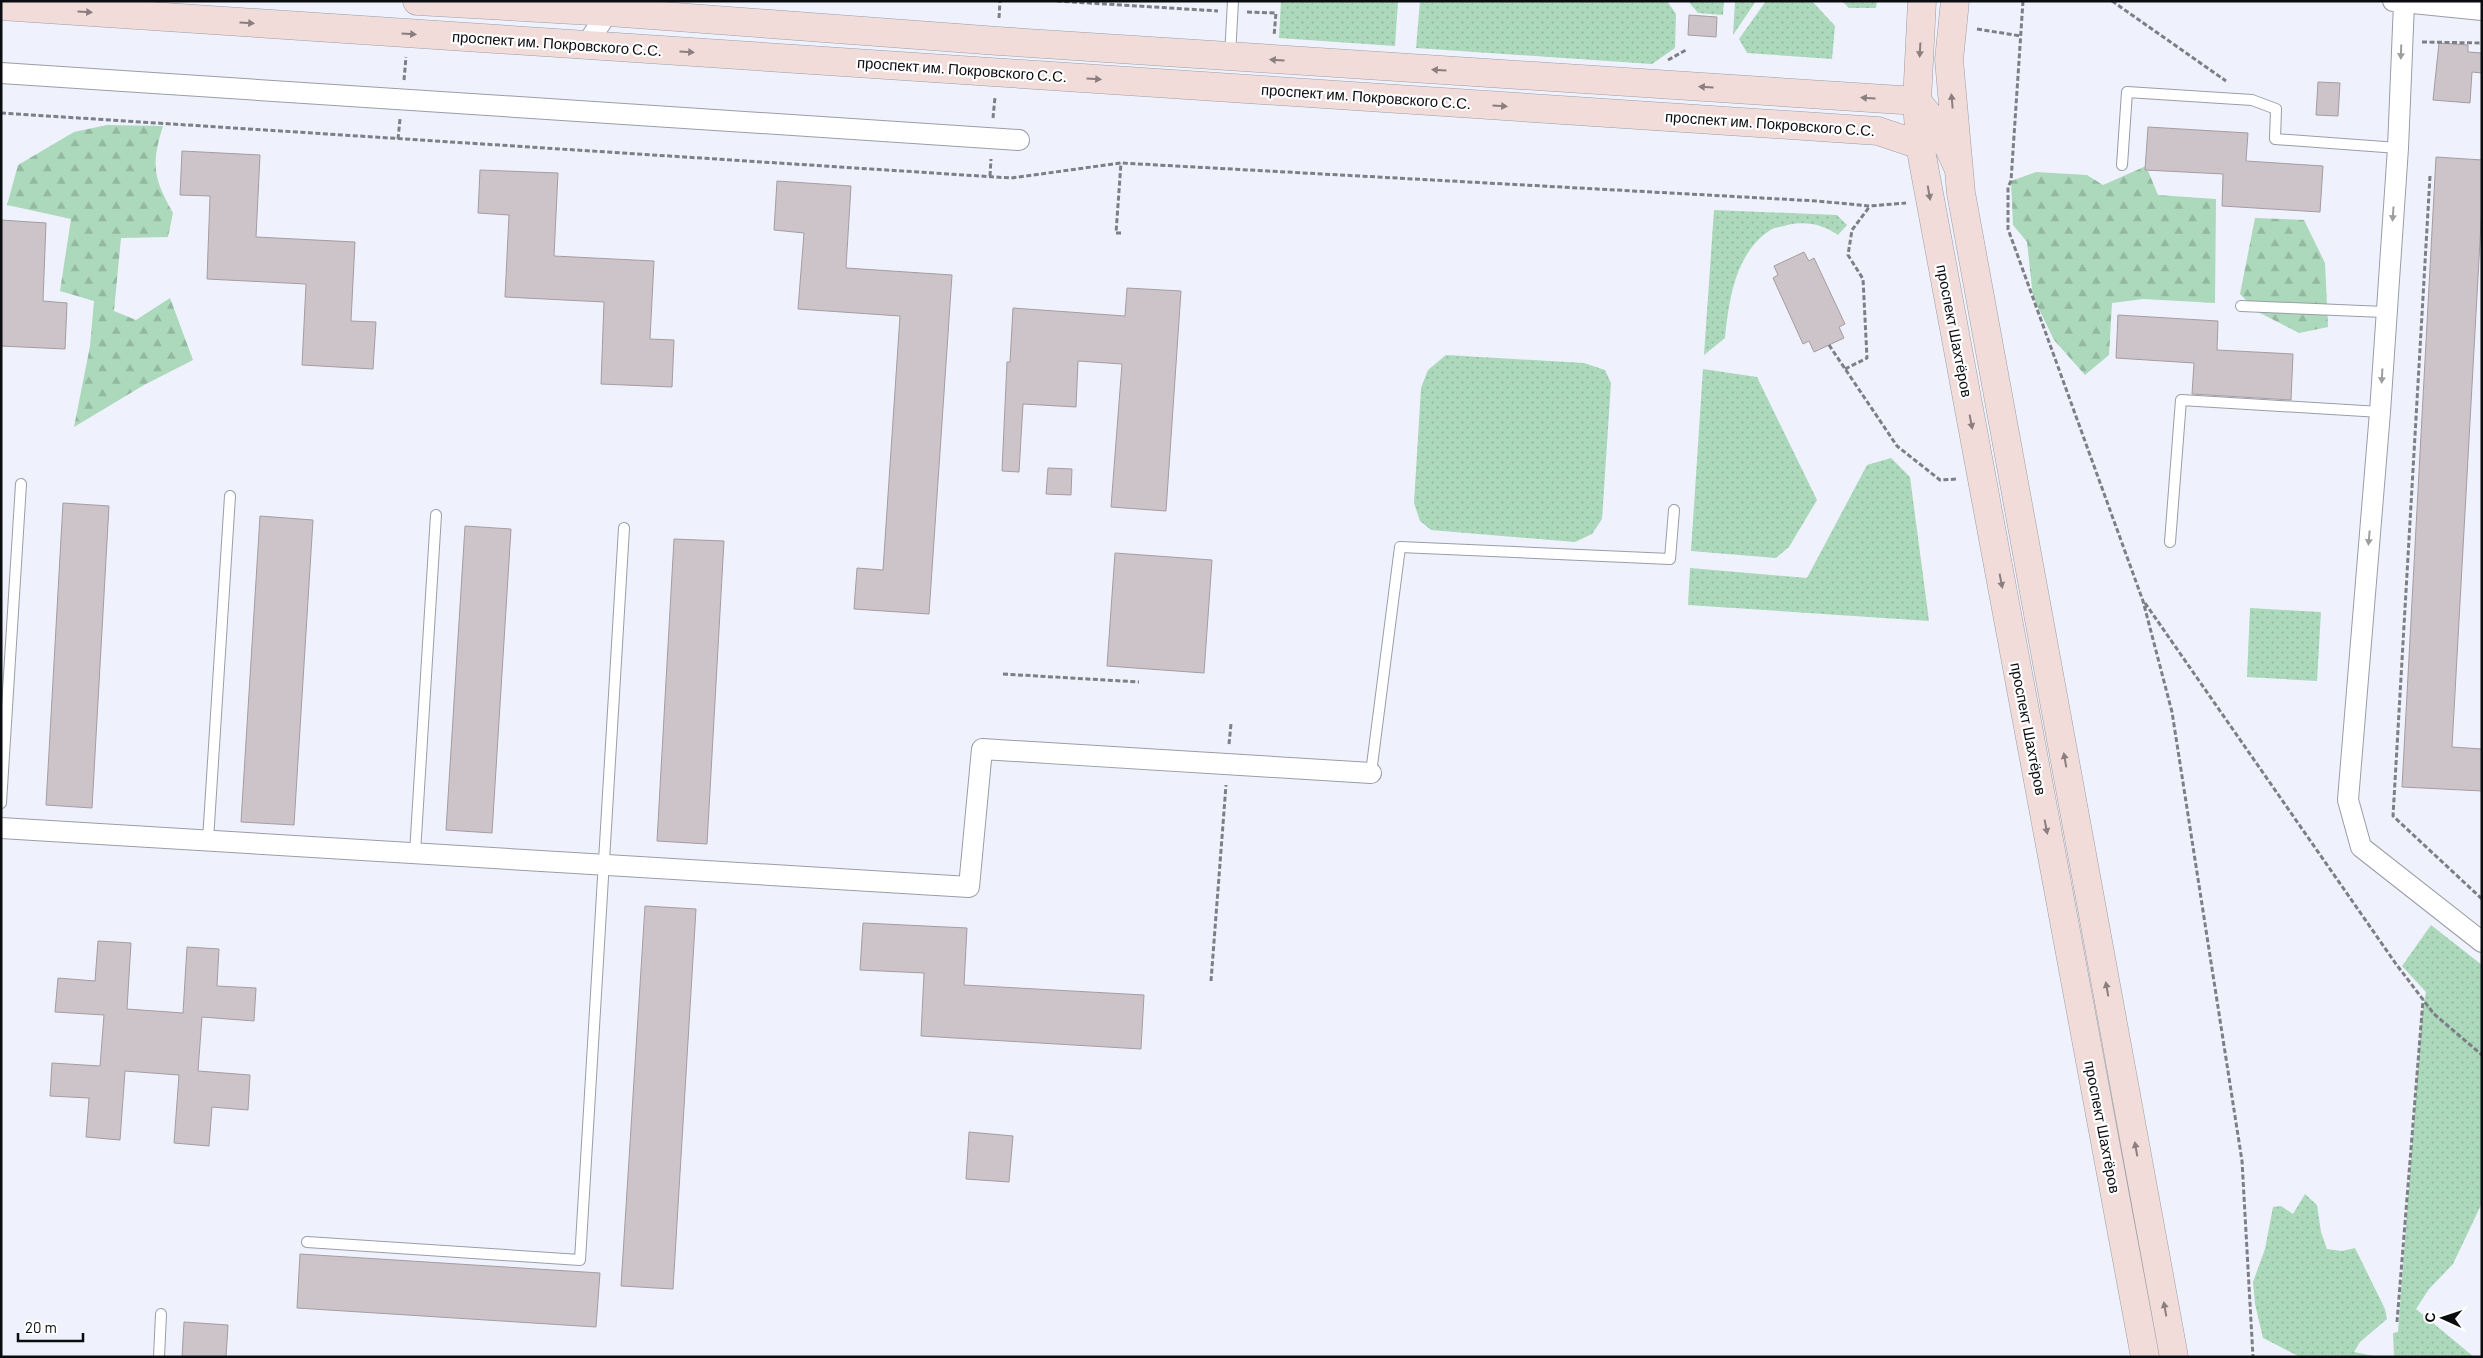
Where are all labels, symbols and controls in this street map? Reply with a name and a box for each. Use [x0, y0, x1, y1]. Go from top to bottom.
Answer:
one-way arrow [77, 8, 93, 16]
one-way arrow [239, 19, 255, 27]
street label: проспект им. Покровского С.С. [451, 27, 663, 59]
one-way arrow [401, 31, 417, 39]
one-way arrow [1916, 42, 1924, 58]
one-way arrow [2397, 44, 2405, 60]
one-way arrow [679, 48, 695, 56]
street label: проспект им. Покровского С.С. [856, 53, 1068, 85]
one-way arrow [1269, 55, 1285, 63]
one-way arrow [1431, 66, 1447, 74]
one-way arrow [1086, 75, 1102, 83]
street label: проспект им. Покровского С.С. [1260, 80, 1472, 112]
one-way arrow [1698, 83, 1714, 91]
one-way arrow [1860, 93, 1876, 101]
one-way arrow [1948, 93, 1956, 109]
one-way arrow [1493, 102, 1509, 110]
street label: проспект им. Покровского С.С. [1664, 107, 1876, 139]
one-way arrow [1925, 185, 1933, 201]
one-way arrow [2389, 206, 2397, 222]
street label: проспект Шахтёров [1933, 263, 1977, 399]
one-way arrow [2377, 369, 2385, 385]
one-way arrow [1968, 414, 1976, 430]
one-way arrow [2365, 531, 2373, 547]
one-way arrow [1997, 574, 2005, 590]
street label: проспект Шахтёров [2007, 661, 2051, 797]
one-way arrow [2060, 752, 2068, 768]
one-way arrow [2043, 820, 2051, 836]
one-way arrow [2102, 981, 2110, 997]
street label: проспект Шахтёров [2081, 1059, 2125, 1195]
one-way arrow [2132, 1141, 2140, 1157]
north arrow [2418, 1293, 2468, 1343]
one-way arrow [2161, 1300, 2169, 1316]
scale bar [18, 1310, 82, 1342]
text: С [2421, 1312, 2438, 1323]
text: 20 m [25, 1318, 57, 1336]

